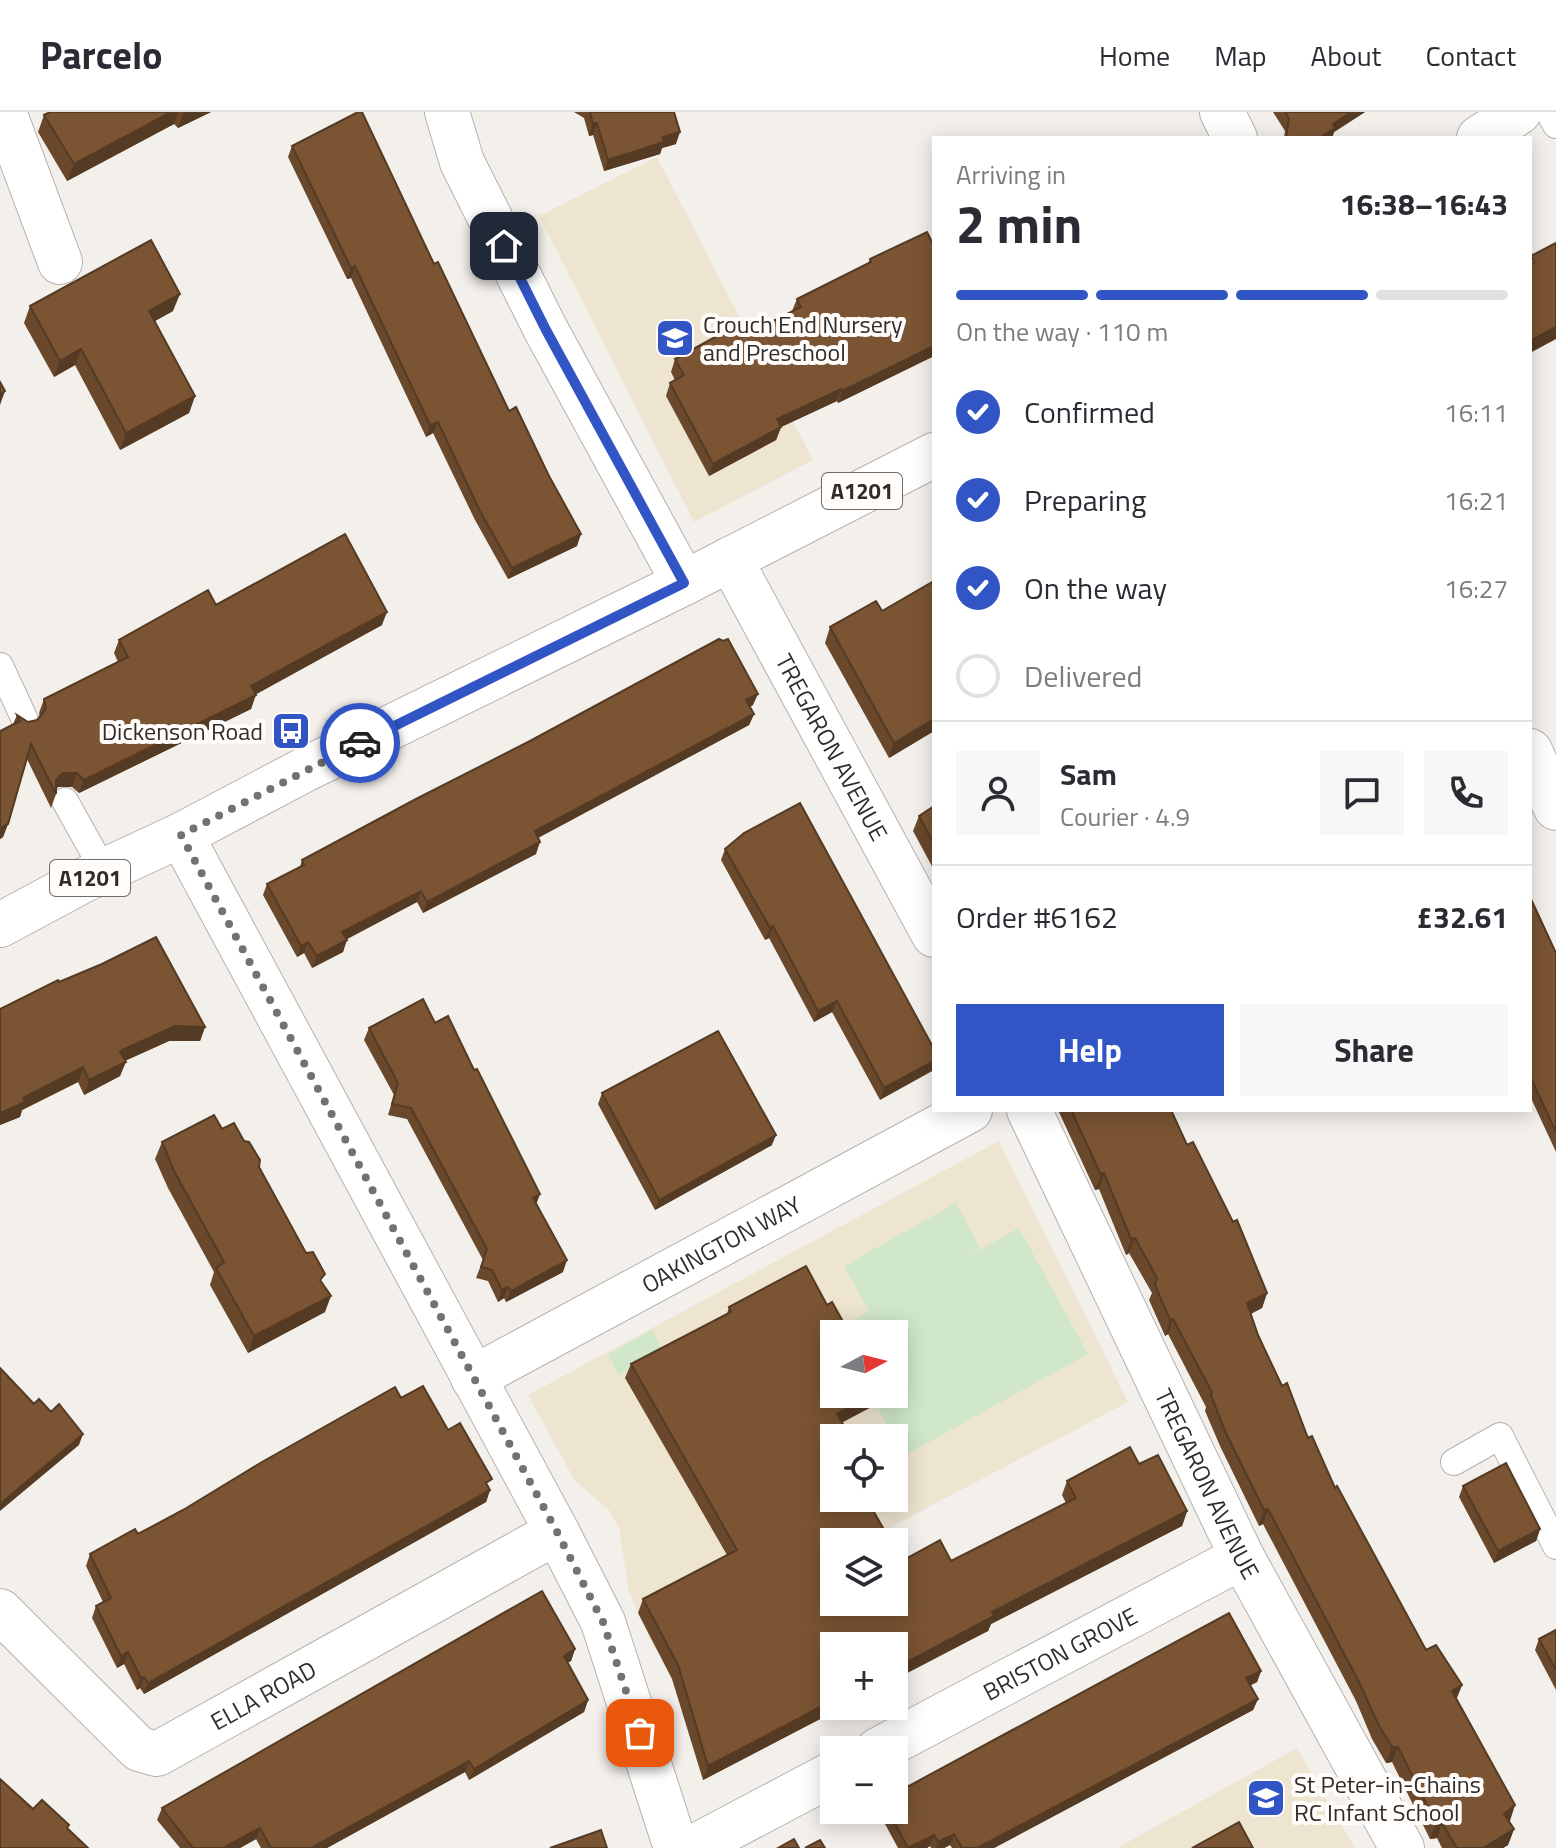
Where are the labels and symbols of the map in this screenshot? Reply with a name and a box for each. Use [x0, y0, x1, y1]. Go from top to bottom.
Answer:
pin [470, 212, 538, 280]
place label: Crouch End Nursery and Preschool [703, 306, 903, 370]
school or university icon: Crouch End Nursery and Preschool [654, 317, 696, 359]
road number: A1201 [822, 473, 902, 509]
street label: TREGARON AVENUE [767, 647, 897, 847]
courier [320, 703, 400, 783]
bus stop icon: Dickenson Road [270, 710, 312, 752]
place label: Dickenson Road [102, 713, 263, 749]
road number: A1201 [50, 860, 130, 896]
street label: OAKINGTON WAY [635, 1186, 808, 1302]
north arrow [820, 1320, 908, 1408]
street label: TREGARON AVENUE [1146, 1382, 1269, 1586]
street label: BRISTON GROVE [976, 1598, 1144, 1709]
street label: ELLA ROAD [204, 1651, 323, 1739]
pin [606, 1699, 674, 1767]
place label: St Peter-in-Chains RC Infant School [1294, 1766, 1481, 1830]
school or university icon: St Peter-in-Chains RC Infant School [1245, 1777, 1287, 1819]

